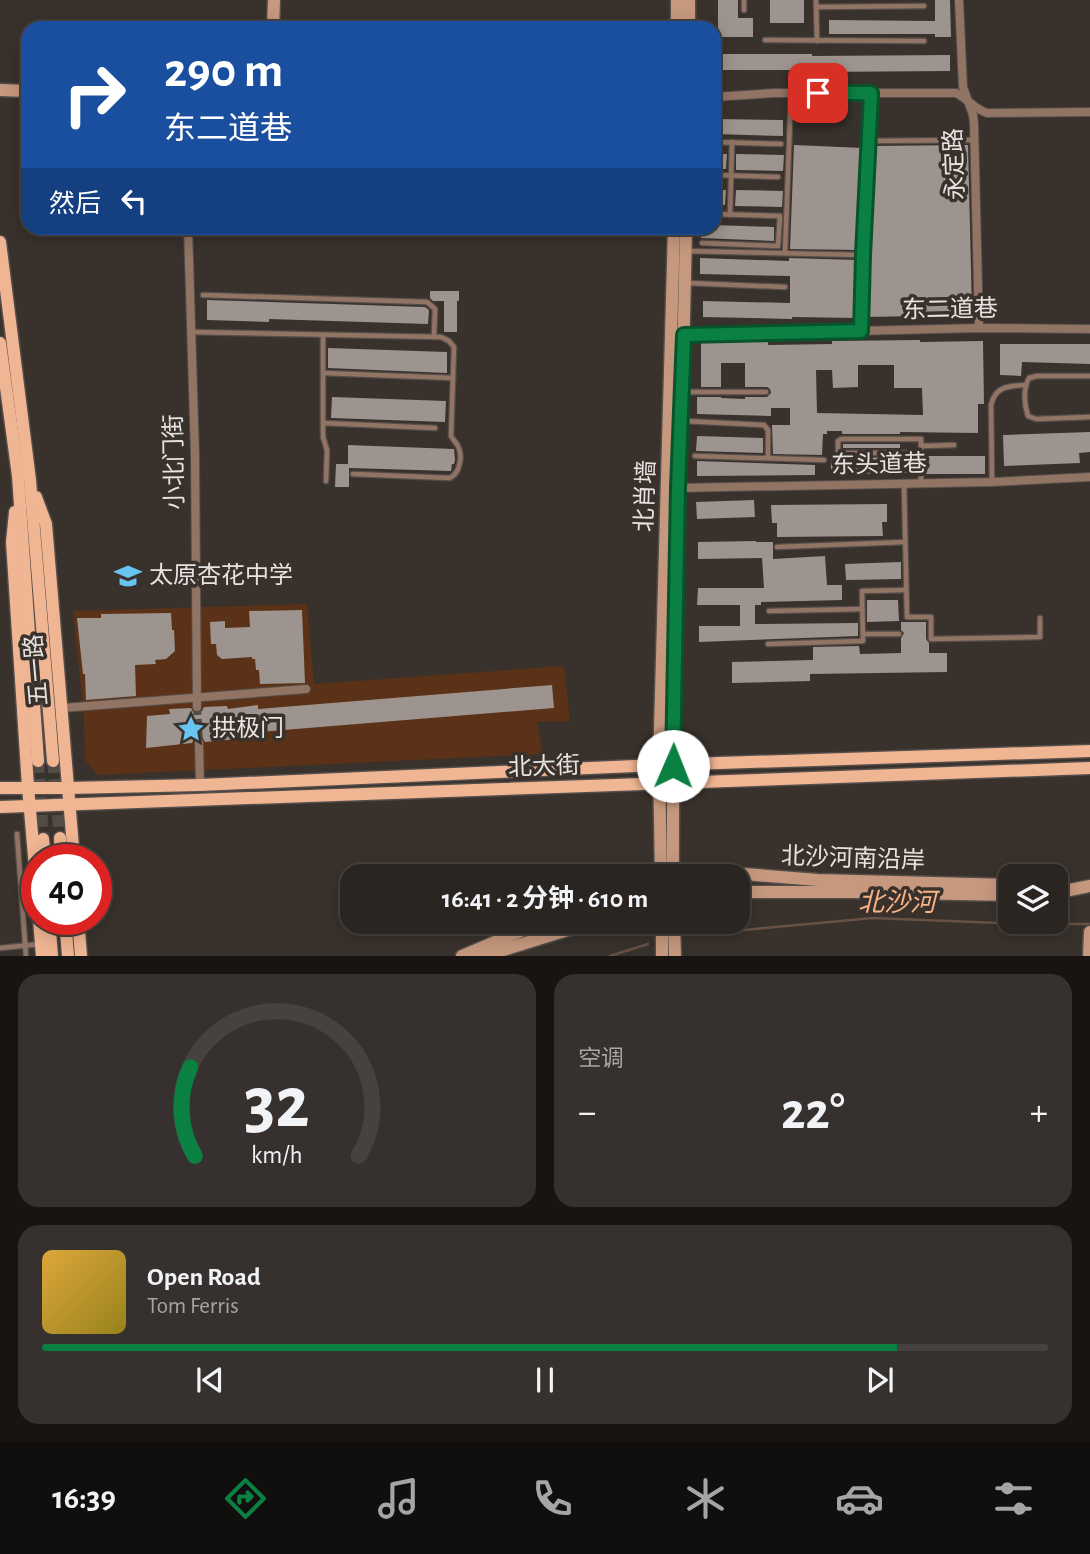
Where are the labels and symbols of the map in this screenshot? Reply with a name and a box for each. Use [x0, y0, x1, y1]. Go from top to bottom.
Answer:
pin [788, 63, 848, 123]
street label: 永定路 [940, 128, 968, 200]
street label: 东二道巷 [902, 295, 998, 323]
street label: 小北门街 [160, 414, 188, 510]
street label: 东头道巷 [831, 450, 927, 478]
street label: 北肖墙 [631, 460, 659, 532]
school or university icon: 太原杏花中学 [113, 561, 143, 591]
place label: 太原杏花中学 [149, 562, 293, 588]
street label: 五一路 [20, 633, 52, 707]
place icon: 拱极门 [176, 714, 206, 744]
place label: 拱极门 [212, 715, 284, 741]
position arrow [636, 729, 710, 803]
street label: 北大街 [508, 752, 580, 780]
street label: 北沙河南沿岸 [781, 842, 925, 874]
speed limit sign: 40 [21, 844, 112, 935]
water label: 北沙河 [858, 889, 941, 916]

